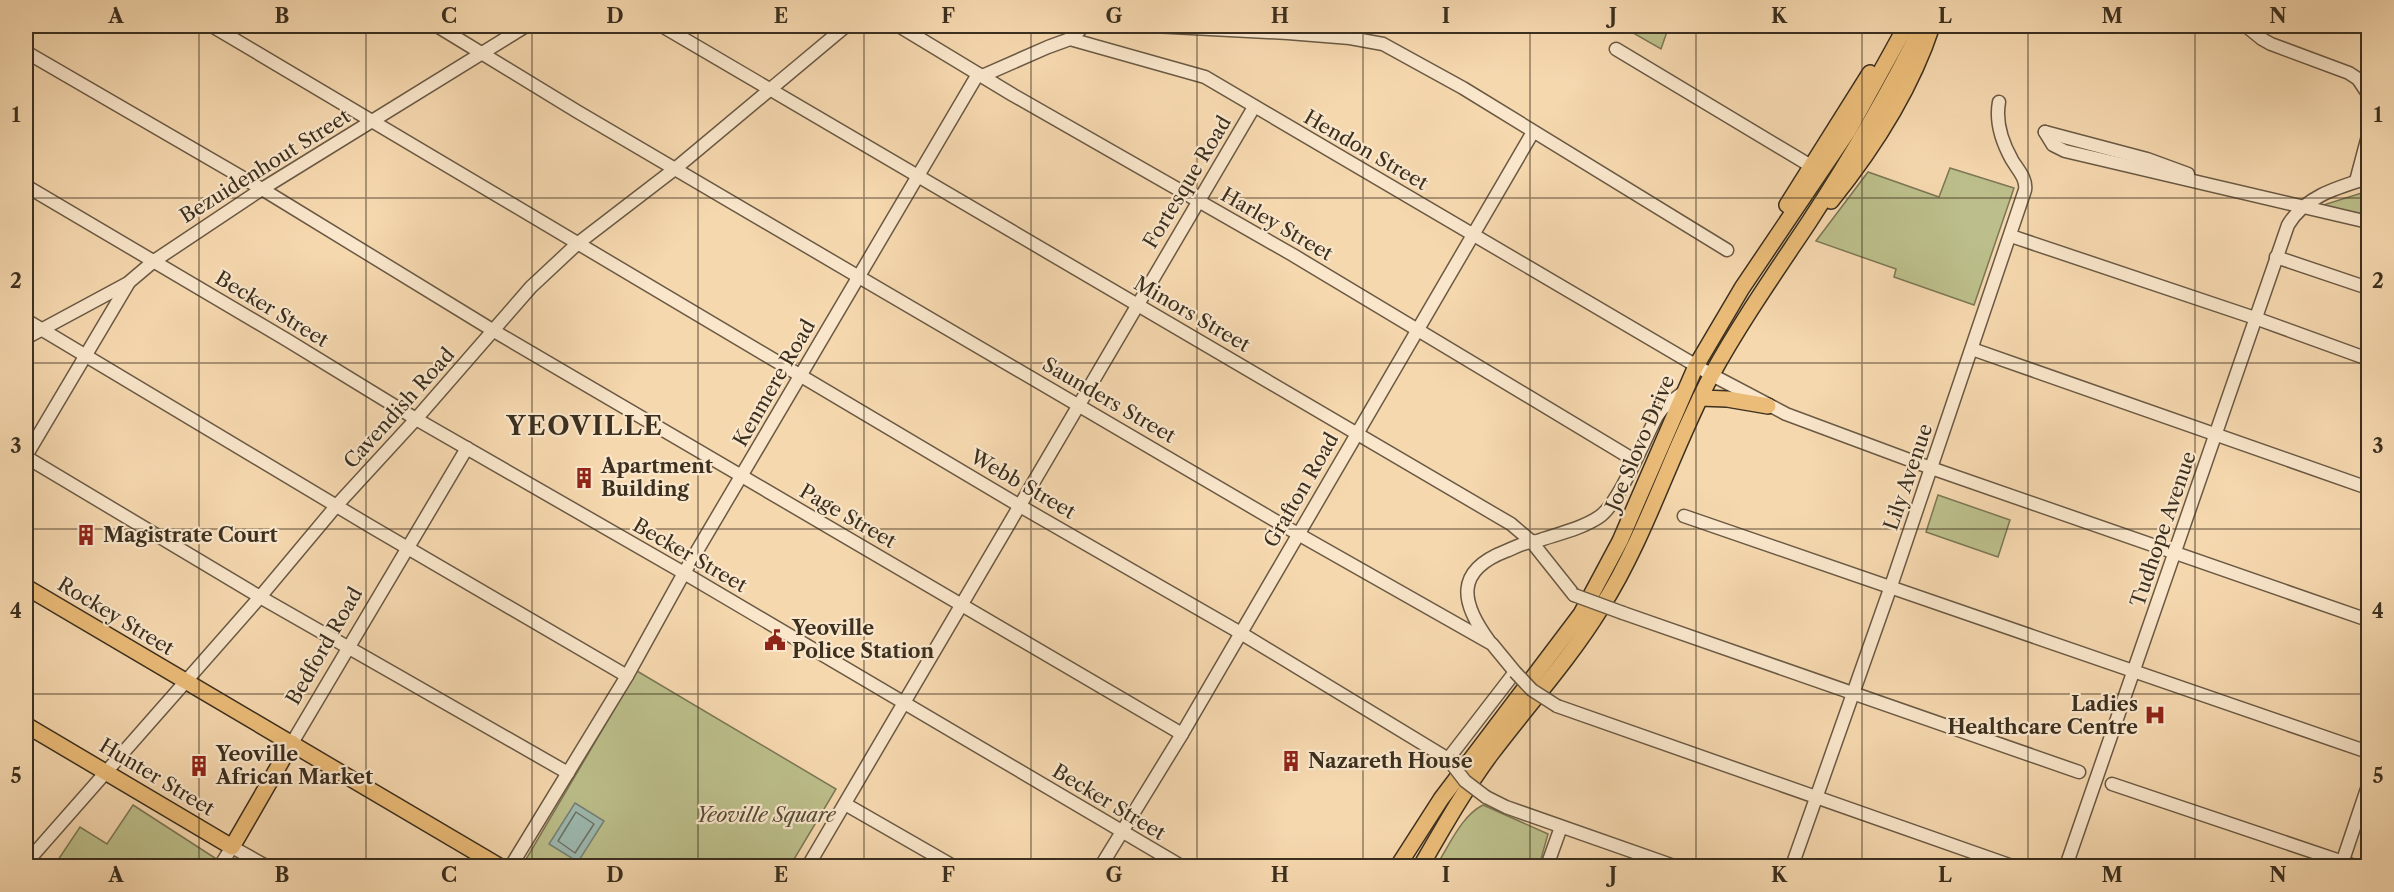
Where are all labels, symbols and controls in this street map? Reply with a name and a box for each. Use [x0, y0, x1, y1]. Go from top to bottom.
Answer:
text: A [107, 4, 124, 28]
text: B [275, 4, 290, 28]
text: C [441, 4, 457, 28]
text: D [606, 4, 624, 28]
text: E [774, 4, 788, 28]
text: F [941, 4, 955, 28]
text: G [1106, 4, 1123, 28]
text: H [1271, 4, 1289, 28]
text: I [1442, 4, 1450, 28]
text: J [1605, 4, 1617, 28]
text: K [1771, 4, 1788, 28]
text: L [1938, 4, 1952, 28]
text: M [2101, 4, 2123, 28]
text: N [2269, 4, 2287, 28]
text: 1 [12, 103, 21, 127]
text: 1 [2374, 103, 2383, 127]
street label: Bezuidenhout Street [176, 104, 354, 228]
street label: Hendon Street [1300, 105, 1432, 195]
street label: Fortesque Road [1138, 111, 1236, 253]
street label: Harley Street [1217, 182, 1337, 266]
street label: Becker Street [211, 266, 333, 352]
text: 2 [10, 269, 22, 293]
text: 2 [2372, 269, 2384, 293]
street label: Minors Street [1130, 271, 1254, 357]
street label: Kenmere Road [728, 315, 820, 451]
street label: Cavendish Road [339, 343, 459, 473]
street label: Saunders Street [1038, 352, 1180, 448]
street label: Joe Slovo Drive [1599, 372, 1679, 517]
district label: YEOVILLE [505, 410, 664, 442]
street label: Lily Avenue [1879, 421, 1937, 533]
street label: Grafton Road [1259, 428, 1343, 552]
text: 3 [10, 434, 22, 458]
text: 3 [2372, 434, 2384, 458]
street label: Webb Street [965, 444, 1080, 524]
street label: Tudhope Avenue [2125, 448, 2201, 610]
place label: Apartment Building [600, 454, 713, 501]
building icon: Apartment Building [572, 466, 596, 490]
street label: Page Street [796, 479, 900, 553]
street label: Becker Street [629, 513, 751, 597]
building icon: Magistrate Court [74, 523, 98, 547]
place label: Magistrate Court [103, 523, 278, 547]
street label: Rockey Street [54, 572, 178, 660]
street label: Bedford Road [281, 583, 367, 709]
text: 4 [10, 599, 22, 623]
text: 4 [2372, 599, 2384, 623]
place label: Yeoville Police Station [791, 616, 934, 663]
public building icon: Yeoville Police Station [763, 628, 787, 652]
place label: Ladies Healthcare Centre [1948, 692, 2138, 739]
hospital icon: Ladies Healthcare Centre [2143, 703, 2167, 727]
street label: Hunter Street [95, 733, 219, 821]
place label: Yeoville African Market [215, 742, 373, 789]
building icon: Nazareth House [1279, 749, 1303, 773]
place label: Nazareth House [1308, 749, 1473, 773]
building icon: Yeoville African Market [187, 754, 211, 778]
street label: Becker Street [1048, 759, 1170, 845]
text: 5 [10, 764, 22, 788]
text: 5 [2372, 764, 2384, 788]
park label: Yeoville Square [696, 803, 837, 827]
text: A [107, 863, 124, 887]
text: B [275, 863, 290, 887]
text: C [441, 863, 457, 887]
text: D [606, 863, 624, 887]
text: E [774, 863, 788, 887]
text: F [941, 863, 955, 887]
text: G [1106, 863, 1123, 887]
text: H [1271, 863, 1289, 887]
text: I [1442, 863, 1450, 887]
text: J [1605, 863, 1617, 887]
text: K [1771, 863, 1788, 887]
text: L [1938, 863, 1952, 887]
text: M [2101, 863, 2123, 887]
text: N [2269, 863, 2287, 887]

